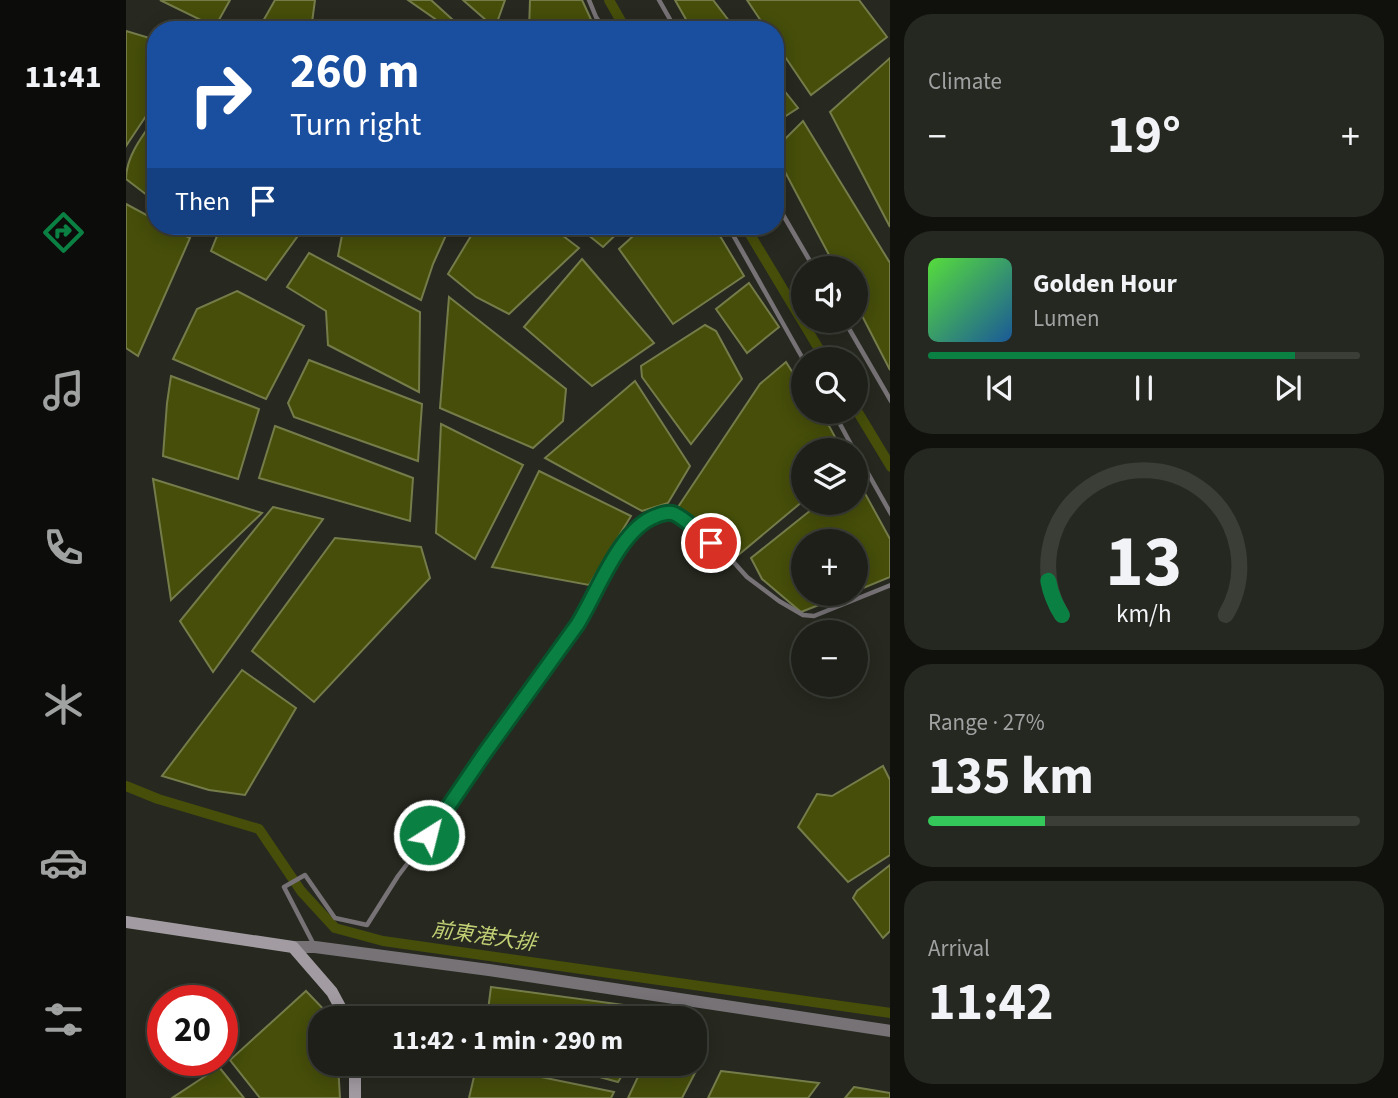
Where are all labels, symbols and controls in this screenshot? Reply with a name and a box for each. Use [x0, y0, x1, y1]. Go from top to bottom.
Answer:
text: 260 m [290, 37, 419, 107]
icon: right [175, 49, 266, 140]
text: 11:41 [24, 54, 102, 100]
text: Climate [928, 65, 1002, 98]
text: 19° [1107, 99, 1181, 173]
text: Turn right [290, 102, 421, 148]
text: − [928, 110, 947, 164]
text: + [1341, 110, 1360, 164]
icon: arrive [244, 182, 282, 220]
text: Then [175, 183, 230, 220]
icon: directions [39, 208, 88, 257]
map controls [791, 256, 868, 697]
button: sound [791, 256, 868, 333]
text: Golden Hour [1033, 265, 1177, 302]
text: Lumen [1033, 302, 1100, 335]
button: search [791, 347, 868, 424]
icon: music [39, 366, 88, 415]
icon: previous [981, 369, 1019, 407]
icon: pause [1125, 369, 1163, 407]
icon: next [1269, 369, 1307, 407]
button: layers [791, 438, 868, 515]
text: 13 [1106, 510, 1182, 614]
pin [681, 513, 741, 573]
icon: phone [39, 523, 88, 572]
icon: arrive [692, 524, 730, 562]
button: + [791, 529, 868, 606]
text: km/h [1116, 596, 1172, 632]
button: − [791, 620, 868, 697]
icon: climate [39, 680, 88, 729]
text: Range · 27% [928, 706, 1045, 739]
text: 135 km [928, 740, 1094, 814]
position arrow [392, 798, 466, 872]
icon: car [39, 838, 88, 887]
water label: 前東港大排 [430, 914, 541, 959]
text: Arrival [928, 932, 990, 965]
text: 11:42 [928, 966, 1053, 1040]
speed limit sign: 20 [147, 985, 238, 1076]
icon: filters [39, 995, 88, 1044]
text: 11:42 · 1 min · 290 m [392, 1022, 623, 1059]

